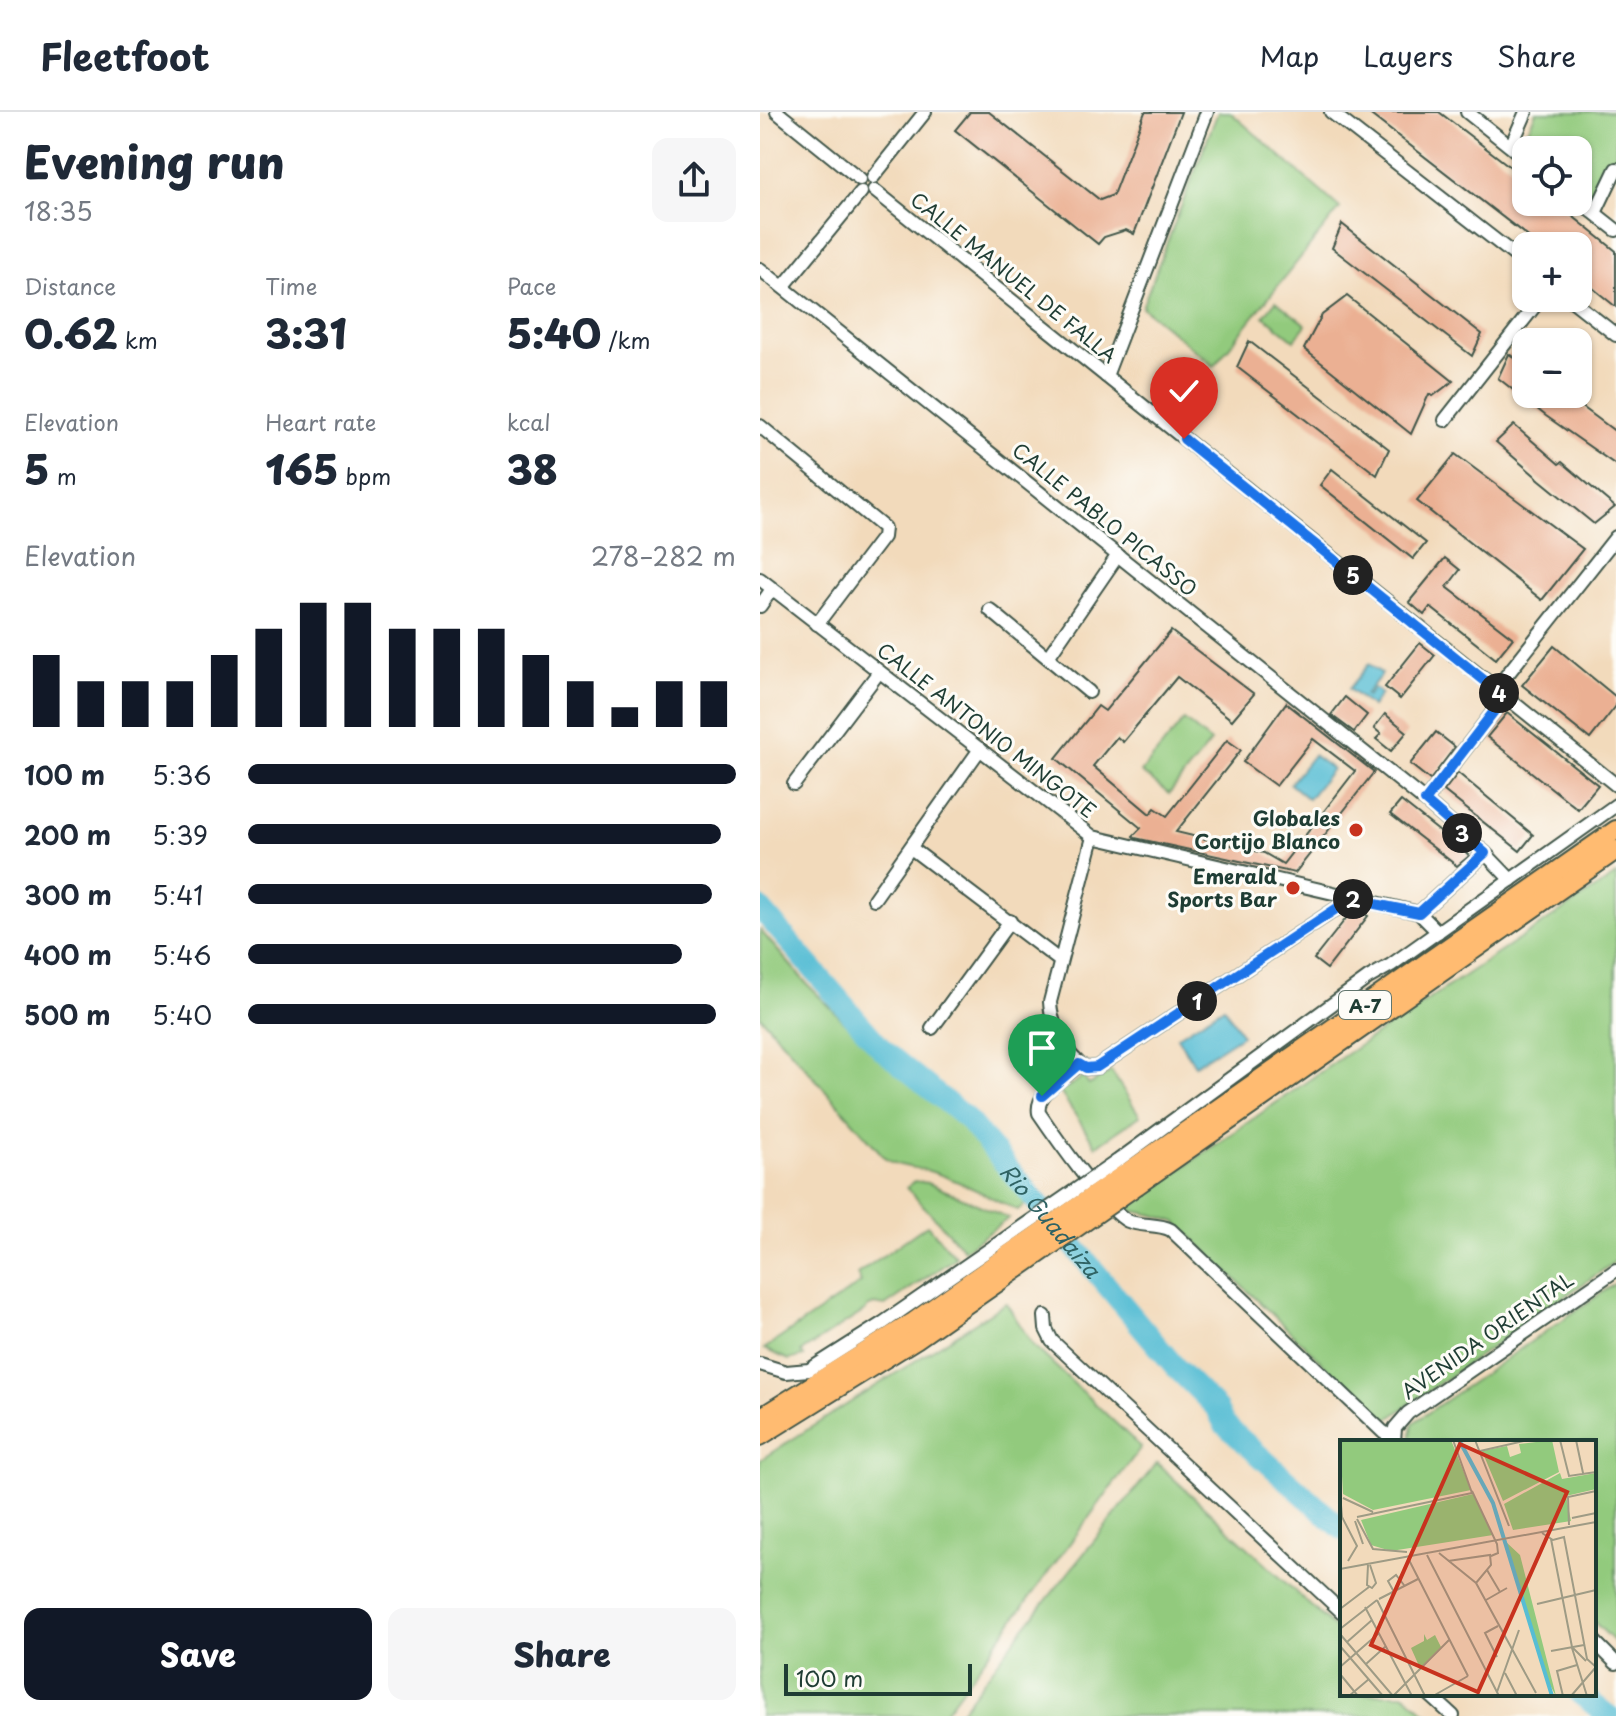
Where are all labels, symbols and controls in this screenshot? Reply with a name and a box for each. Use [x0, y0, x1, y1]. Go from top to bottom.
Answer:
text: Fleetfoot [40, 27, 210, 84]
text: Map [1259, 34, 1319, 77]
text: Layers [1363, 34, 1453, 77]
text: Share [1497, 34, 1576, 77]
text: Evening run [24, 128, 285, 194]
map controls [1512, 136, 1592, 408]
button: locate [1512, 136, 1592, 216]
button: share [652, 138, 736, 222]
street label: CALLE MANUEL DE FALLA [904, 184, 1124, 370]
text: 18:35 [24, 191, 93, 230]
button: + [1512, 232, 1592, 312]
text: Distance [24, 269, 116, 302]
text: Time [265, 269, 317, 302]
text: Pace [507, 269, 556, 302]
text: 0.62 [24, 302, 117, 363]
text: 3:31 [265, 302, 347, 363]
text: 5:40 [507, 302, 601, 363]
text: km [117, 323, 158, 356]
text: /km [601, 323, 651, 356]
button: − [1512, 328, 1592, 408]
pin [1150, 357, 1218, 439]
icon: check [1162, 369, 1206, 413]
text: Elevation [24, 405, 119, 438]
text: Heart rate [265, 405, 376, 438]
text: kcal [507, 405, 551, 438]
street label: CALLE PABLO PICASSO [1006, 435, 1204, 603]
text: 5 [24, 438, 50, 499]
text: 165 [265, 438, 339, 499]
text: 38 [507, 438, 558, 499]
text: m [50, 459, 77, 492]
text: bpm [339, 459, 391, 492]
text: Elevation [24, 536, 136, 575]
text: 278–282 m [591, 536, 736, 575]
pin: 5 [1333, 555, 1373, 595]
text: 5 [1346, 558, 1360, 591]
street label: CALLE ANTONIO MINGOTE [871, 635, 1103, 825]
pin: 4 [1479, 673, 1519, 713]
text: 4 [1492, 676, 1506, 709]
text: 100 m [24, 755, 105, 794]
text: 5:36 [152, 755, 212, 794]
place label: Globales Cortijo Blanco [1194, 803, 1340, 856]
pin: 3 [1442, 813, 1482, 853]
text: 200 m [24, 815, 111, 854]
text: 5:39 [152, 815, 208, 854]
text: 3 [1455, 816, 1469, 849]
marker: Globales Cortijo Blanco [1347, 821, 1365, 839]
place label: Emerald Sports Bar [1167, 861, 1278, 914]
text: 300 m [24, 875, 112, 914]
text: 5:41 [152, 875, 203, 914]
marker: Emerald Sports Bar [1284, 879, 1302, 897]
pin: 2 [1333, 879, 1373, 919]
text: 2 [1345, 882, 1361, 915]
text: 400 m [24, 935, 112, 974]
text: 5:46 [152, 935, 212, 974]
pin: 1 [1177, 981, 1217, 1021]
text: 1 [1192, 984, 1202, 1017]
road number: A-7 [1339, 991, 1391, 1019]
text: 500 m [24, 995, 110, 1034]
text: 5:40 [152, 995, 212, 1034]
pin [1008, 1014, 1076, 1096]
icon: arrive [1020, 1026, 1064, 1070]
water label: Rio Guadaiza [994, 1155, 1110, 1285]
street label: AVENIDA ORIENTAL [1395, 1264, 1580, 1406]
inset map [1340, 1440, 1596, 1696]
button: Save [24, 1608, 372, 1700]
button: Share [388, 1608, 736, 1700]
scale bar [784, 1660, 972, 1696]
text: 100 m [796, 1661, 863, 1694]

